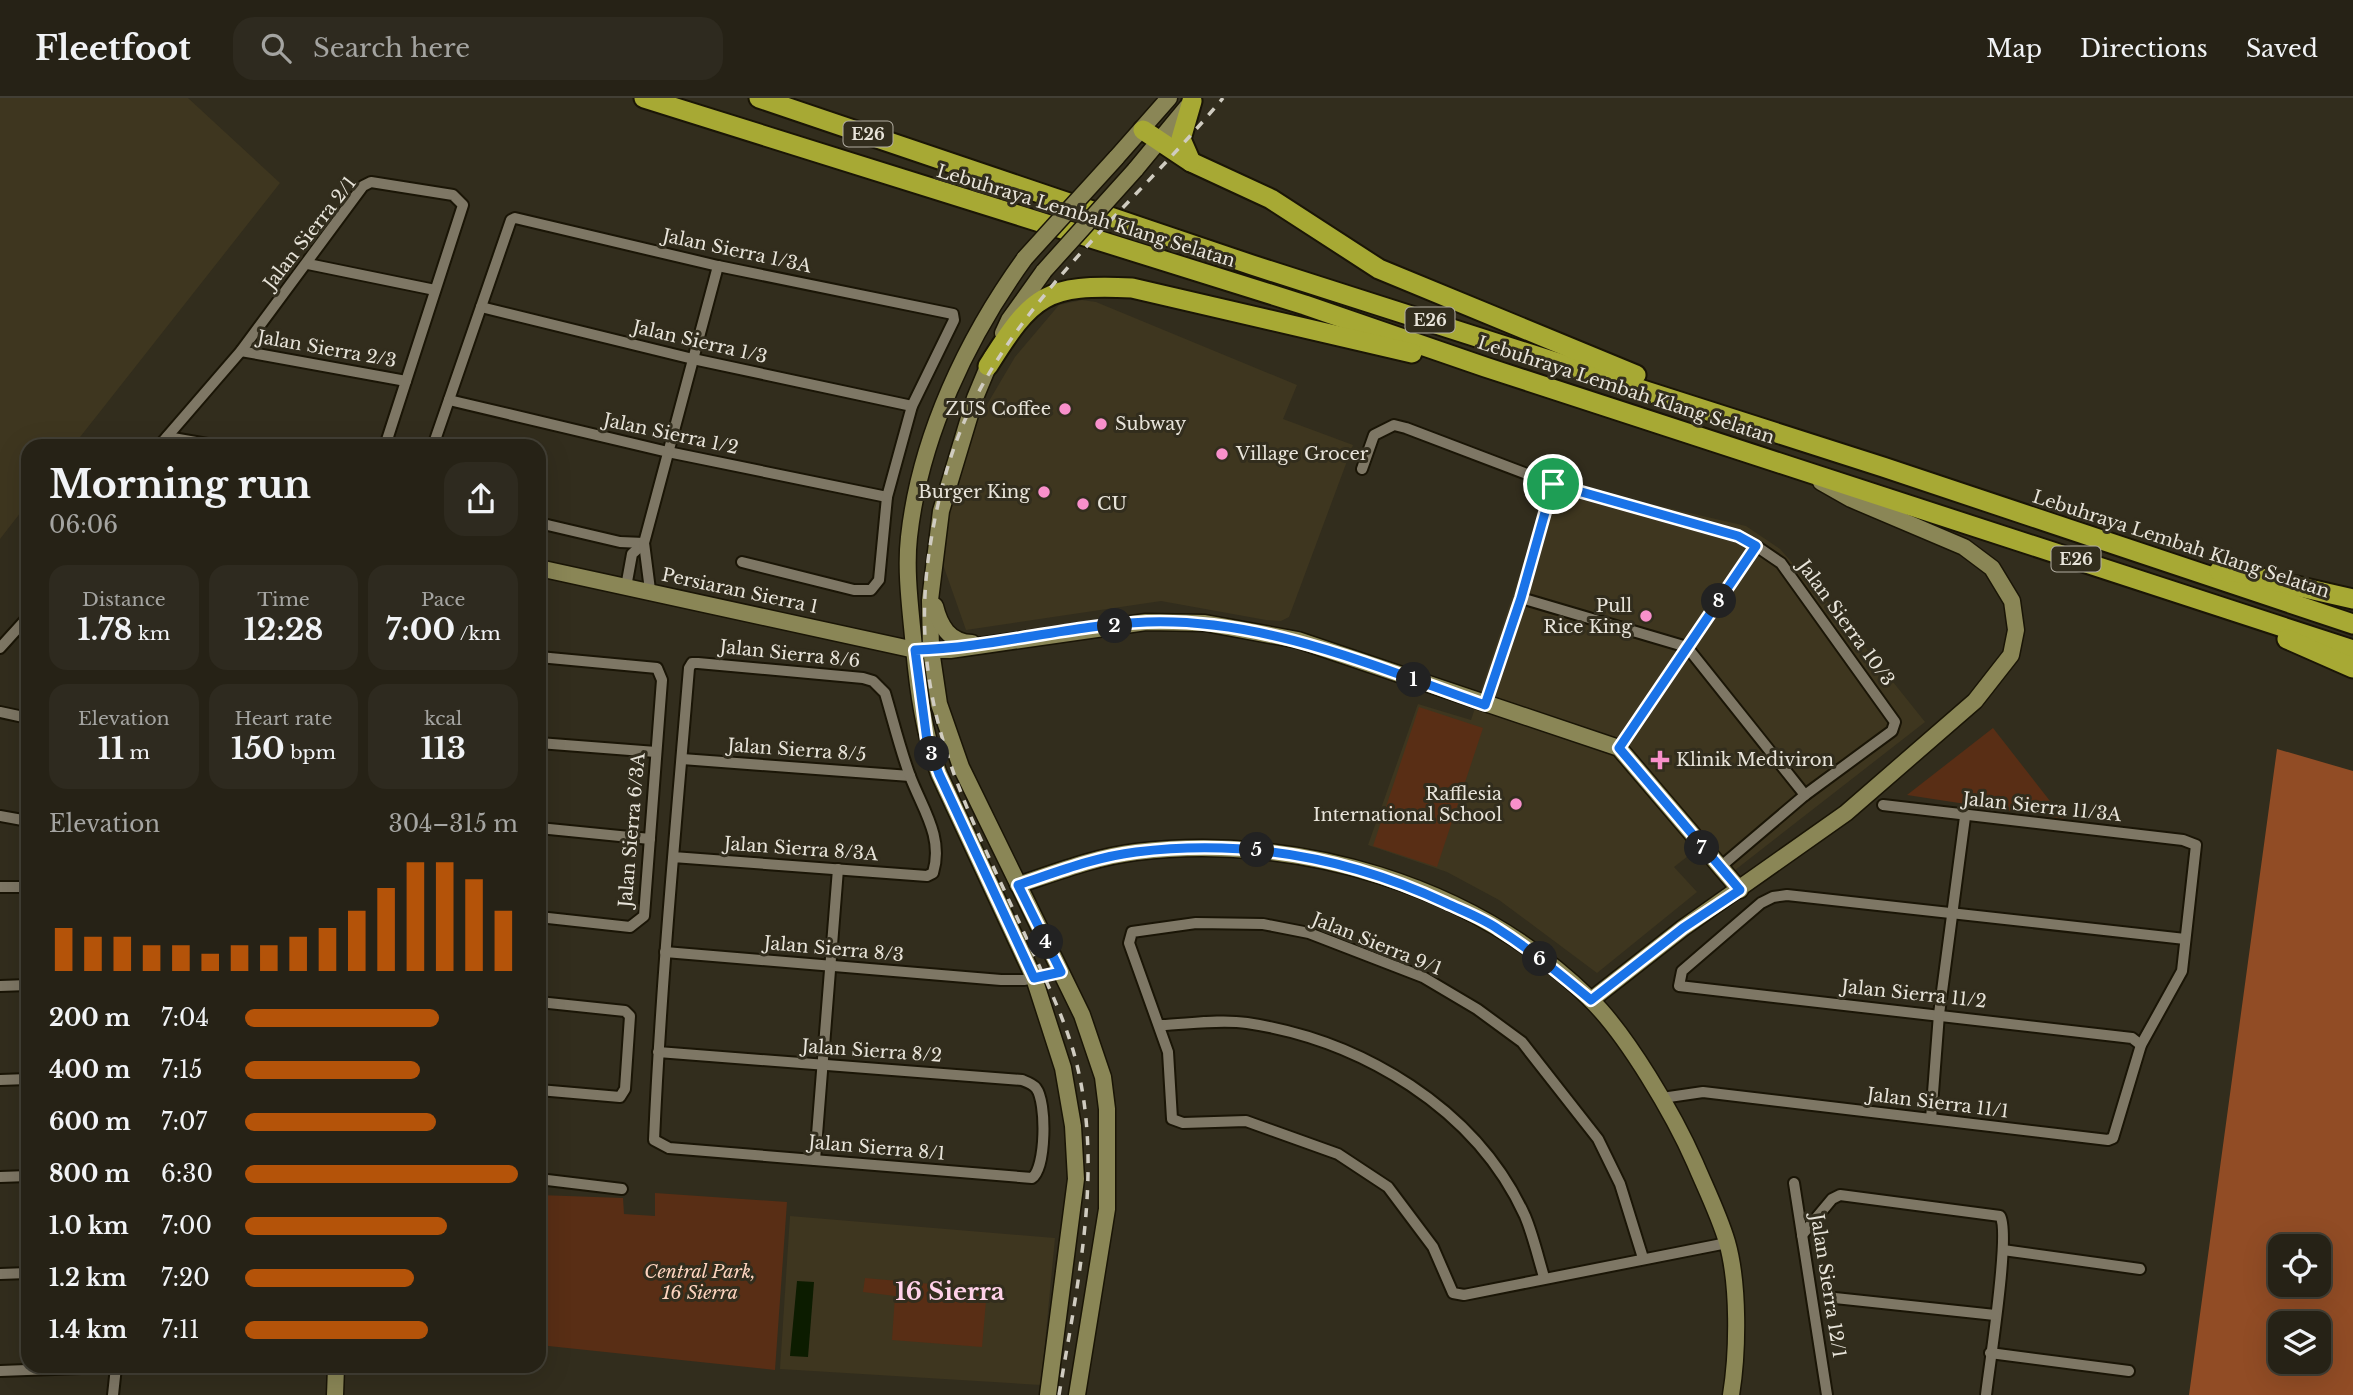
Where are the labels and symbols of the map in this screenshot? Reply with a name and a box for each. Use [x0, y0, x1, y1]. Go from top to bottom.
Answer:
road number: E26 [844, 122, 892, 146]
street label: Lebuhraya Lembah Klang Selatan [934, 160, 1238, 272]
street label: Jalan Sierra 2/1 [258, 172, 361, 295]
street label: Jalan Sierra 1/3A [659, 224, 814, 278]
road number: E26 [1406, 308, 1454, 332]
street label: Jalan Sierra 1/3 [629, 315, 769, 368]
street label: Jalan Sierra 2/3 [254, 326, 398, 372]
street label: Lebuhraya Lembah Klang Selatan [1475, 331, 1777, 449]
place label: ZUS Coffee [945, 398, 1051, 420]
marker: ZUS Coffee [1057, 401, 1073, 417]
street label: Jalan Sierra 1/2 [600, 409, 741, 459]
place label: Subway [1115, 413, 1187, 435]
marker: Subway [1093, 416, 1109, 432]
place label: Village Grocer [1235, 443, 1369, 465]
marker: Village Grocer [1214, 446, 1230, 462]
pin [1523, 454, 1583, 514]
place label: Burger King [918, 481, 1030, 503]
marker: Burger King [1036, 484, 1052, 500]
street label: Lebuhraya Lembah Klang Selatan [2030, 485, 2332, 603]
place label: CU [1097, 493, 1127, 515]
marker: CU [1075, 496, 1091, 512]
road number: E26 [2052, 546, 2100, 572]
street label: Jalan Sierra 10/3 [1792, 554, 1899, 690]
street label: Persiaran Sierra 1 [660, 564, 820, 618]
pin: 8 [1702, 584, 1736, 618]
place label: Pull Rice King [1543, 595, 1632, 638]
pin: 2 [1098, 608, 1132, 644]
marker: Pull Rice King [1638, 608, 1654, 624]
street label: Jalan Sierra 8/6 [717, 635, 861, 672]
pin: 1 [1396, 662, 1432, 698]
street label: Jalan Sierra 8/5 [725, 734, 867, 766]
pin: 3 [914, 736, 950, 772]
place label: Klinik Mediviron [1676, 749, 1834, 771]
marker: Klinik Mediviron [1650, 750, 1670, 770]
street label: Jalan Sierra 6/3A [614, 751, 650, 910]
place label: Rafflesia International School [1313, 783, 1502, 826]
street label: Jalan Sierra 11/3A [1960, 788, 2123, 826]
marker: Rafflesia International School [1508, 796, 1524, 812]
pin: 7 [1684, 830, 1720, 866]
pin: 5 [1240, 832, 1274, 868]
street label: Jalan Sierra 8/3A [721, 833, 880, 865]
street label: Jalan Sierra 9/1 [1307, 907, 1445, 980]
pin: 4 [1028, 924, 1064, 960]
street label: Jalan Sierra 8/3 [761, 932, 905, 966]
pin: 6 [1522, 942, 1558, 976]
street label: Jalan Sierra 11/2 [1839, 975, 1987, 1013]
street label: Jalan Sierra 8/2 [799, 1035, 943, 1067]
street label: Jalan Sierra 11/1 [1864, 1083, 2010, 1123]
street label: Jalan Sierra 8/1 [806, 1131, 946, 1165]
street label: Jalan Sierra 12/1 [1805, 1210, 1850, 1360]
park label: Central Park, 16 Sierra [644, 1261, 756, 1304]
district label: 16 Sierra [895, 1277, 1005, 1306]

